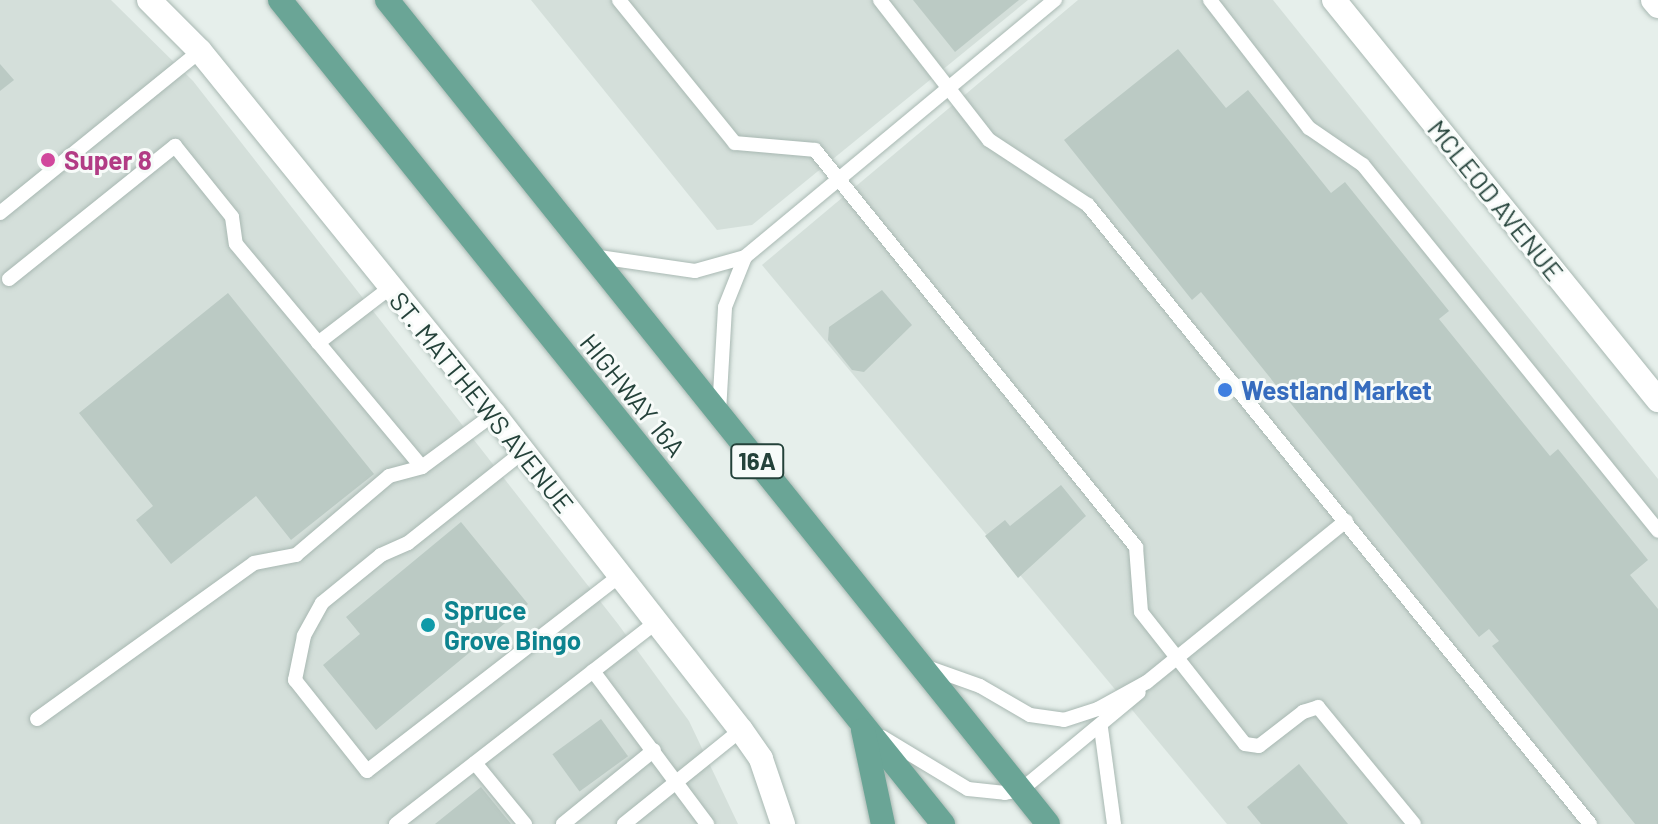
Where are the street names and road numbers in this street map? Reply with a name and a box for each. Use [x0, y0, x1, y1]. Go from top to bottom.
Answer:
street label: MCLEOD AVENUE [1422, 113, 1570, 287]
street label: ST. MATTHEWS AVENUE [383, 285, 581, 519]
street label: HIGHWAY 16A [574, 327, 692, 463]
road number: 16A [729, 441, 785, 481]

